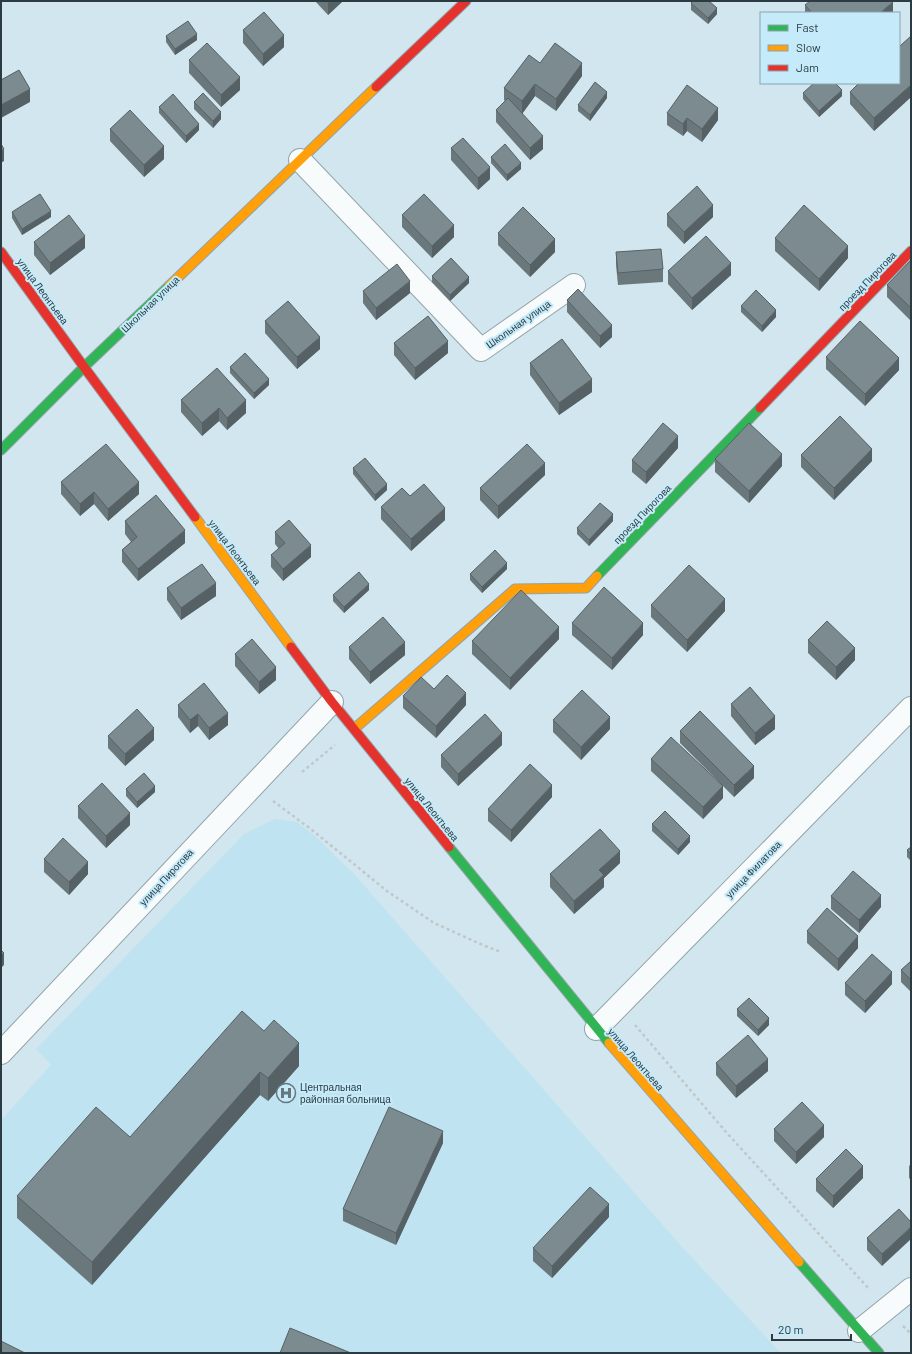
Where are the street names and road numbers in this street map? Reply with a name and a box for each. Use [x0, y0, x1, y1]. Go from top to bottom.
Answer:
street label: проезд Пирогова [836, 249, 899, 313]
street label: улица Леонтьева [15, 256, 71, 327]
street label: Школьная улица [118, 273, 182, 335]
street label: Школьная улица [483, 297, 553, 351]
street label: проезд Пирогова [611, 482, 674, 546]
street label: улица Леонтьева [206, 517, 264, 587]
street label: улица Леонтьева [403, 775, 462, 844]
street label: улица Филатова [723, 838, 784, 900]
street label: улица Пирогова [137, 846, 196, 908]
street label: улица Леонтьева [606, 1025, 667, 1093]

